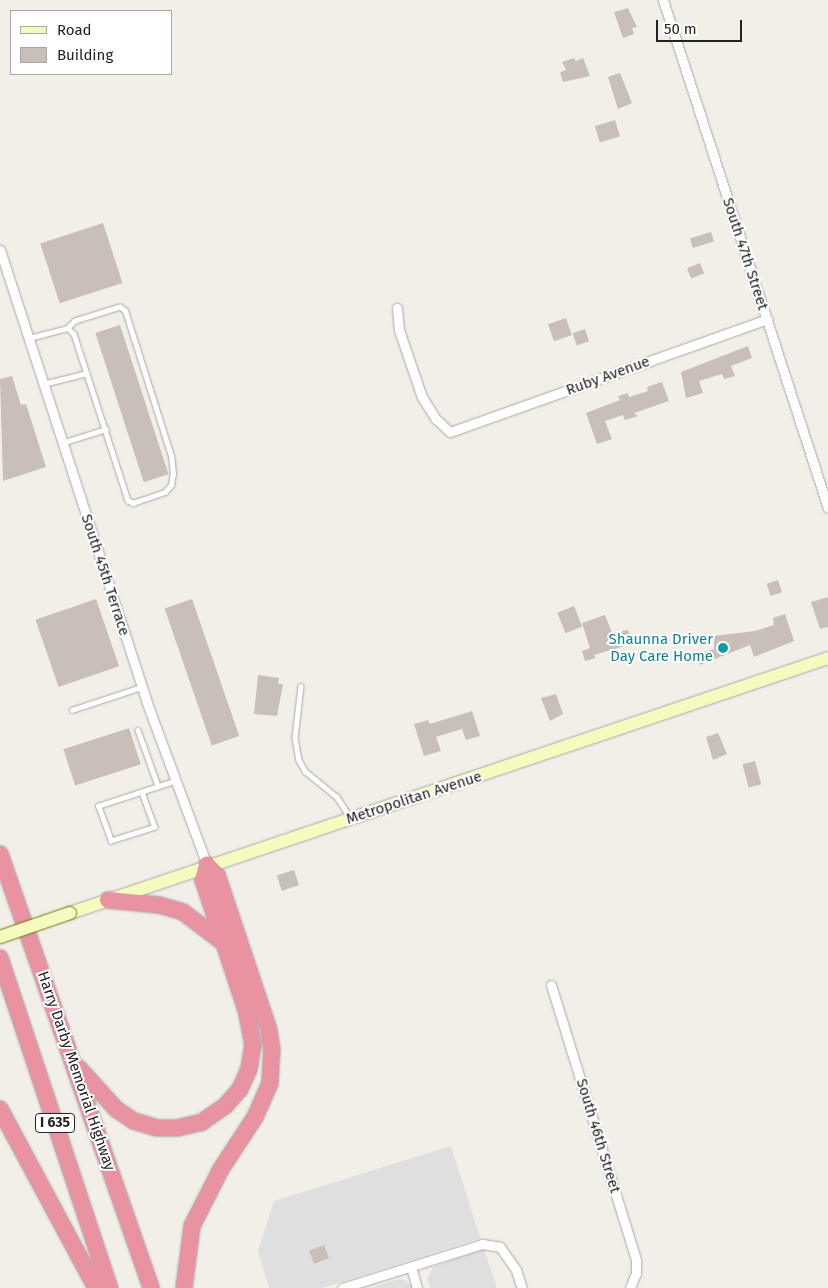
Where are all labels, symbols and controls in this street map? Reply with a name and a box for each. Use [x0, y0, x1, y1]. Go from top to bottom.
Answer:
legend [10, 10, 172, 75]
scale bar [658, 10, 744, 42]
text: 50 m [664, 20, 697, 38]
text: Road [57, 21, 92, 39]
text: Building [57, 46, 113, 64]
street label: South 47th Street [718, 196, 772, 312]
street label: Ruby Avenue [564, 353, 652, 399]
street label: South 45th Terrace [77, 512, 133, 638]
place label: Shaunna Driver Day Care Home [608, 630, 713, 665]
marker: Shaunna Driver Day Care Home [717, 642, 729, 654]
street label: Metropolitan Avenue [344, 768, 484, 828]
street label: Harry Darby Memorial Highway [33, 969, 119, 1173]
street label: South 46th Street [572, 1077, 624, 1195]
road number: I 635 [35, 1112, 75, 1134]

